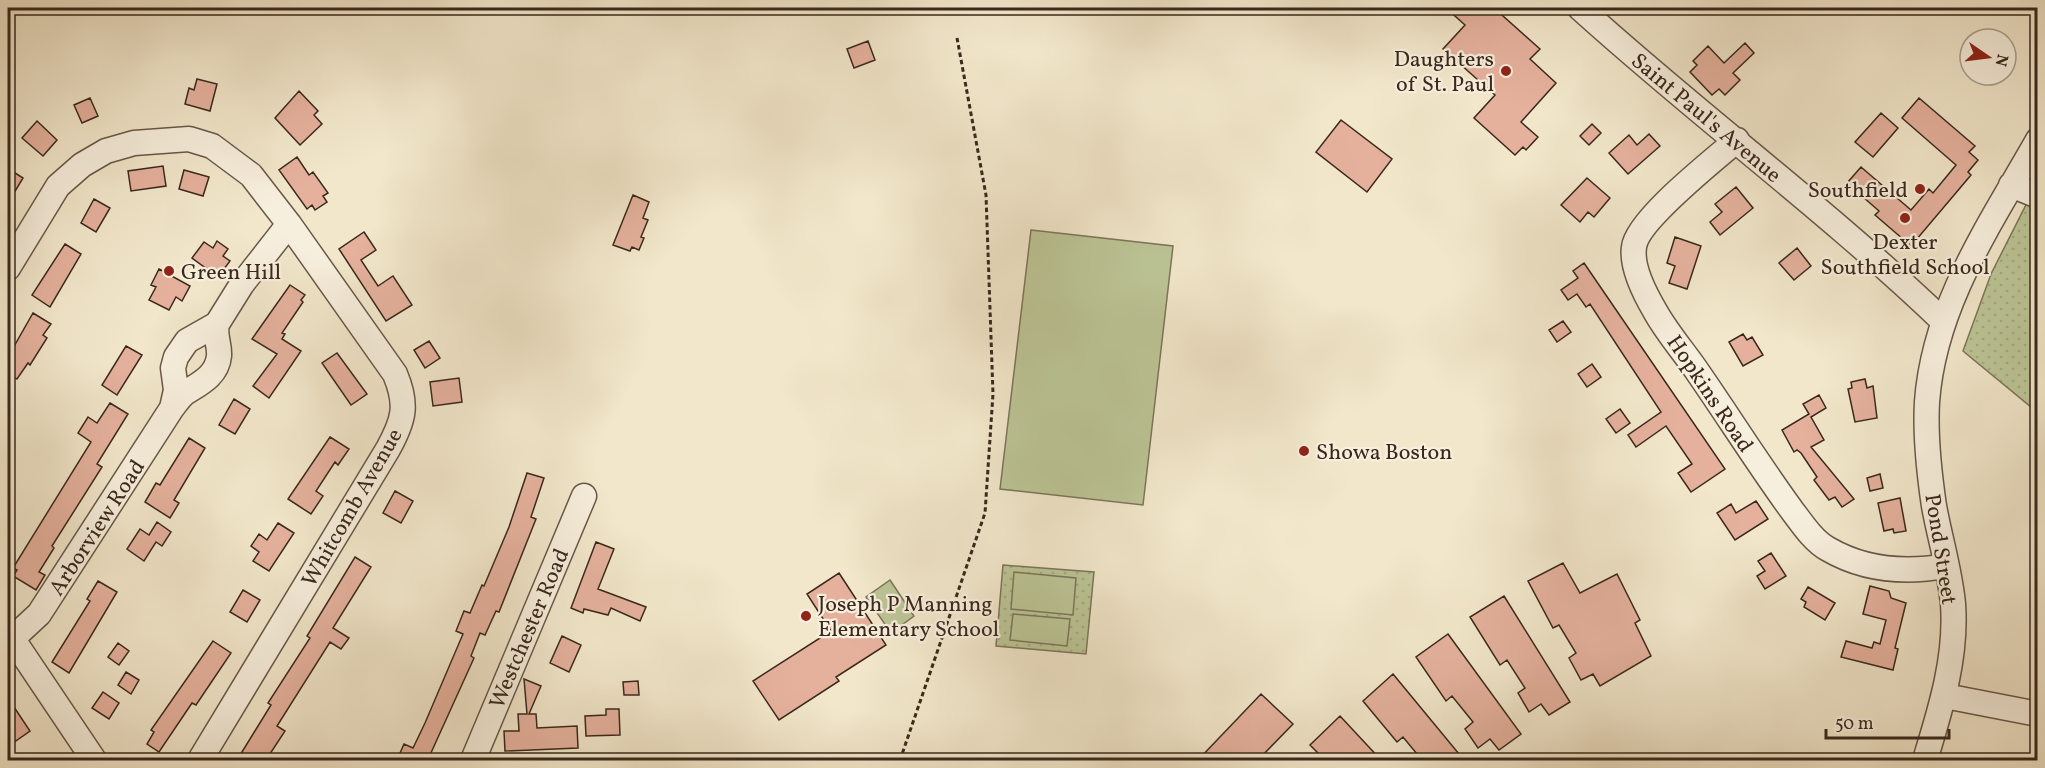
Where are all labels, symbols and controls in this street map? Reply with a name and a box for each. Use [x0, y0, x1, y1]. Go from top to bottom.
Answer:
north arrow [1958, 27, 2018, 87]
place label: Daughters of St. Paul [1394, 45, 1494, 101]
street label: Saint Paul's Avenue [1623, 47, 1787, 191]
text: N [1988, 52, 2013, 69]
marker: Daughters of St. Paul [1499, 64, 1513, 78]
place label: Southfield [1808, 176, 1908, 207]
marker: Southfield [1913, 182, 1927, 196]
marker: Dexter Southfield School [1898, 211, 1912, 225]
place label: Dexter Southfield School [1820, 228, 1990, 284]
place label: Green Hill [181, 258, 281, 289]
marker: Green Hill [162, 264, 176, 278]
street label: Hopkins Road [1658, 329, 1760, 459]
street label: Whitcomb Avenue [295, 423, 411, 593]
place label: Showa Boston [1316, 438, 1452, 469]
marker: Showa Boston [1297, 444, 1311, 458]
street label: Arborview Road [42, 454, 154, 602]
street label: Pond Street [1915, 492, 1964, 607]
street label: Westchester Road [483, 544, 578, 714]
place label: Joseph P Manning Elementary School [818, 590, 999, 646]
marker: Joseph P Manning Elementary School [799, 609, 813, 623]
scale bar [1826, 702, 1949, 740]
text: 50 m [1835, 712, 1874, 737]

